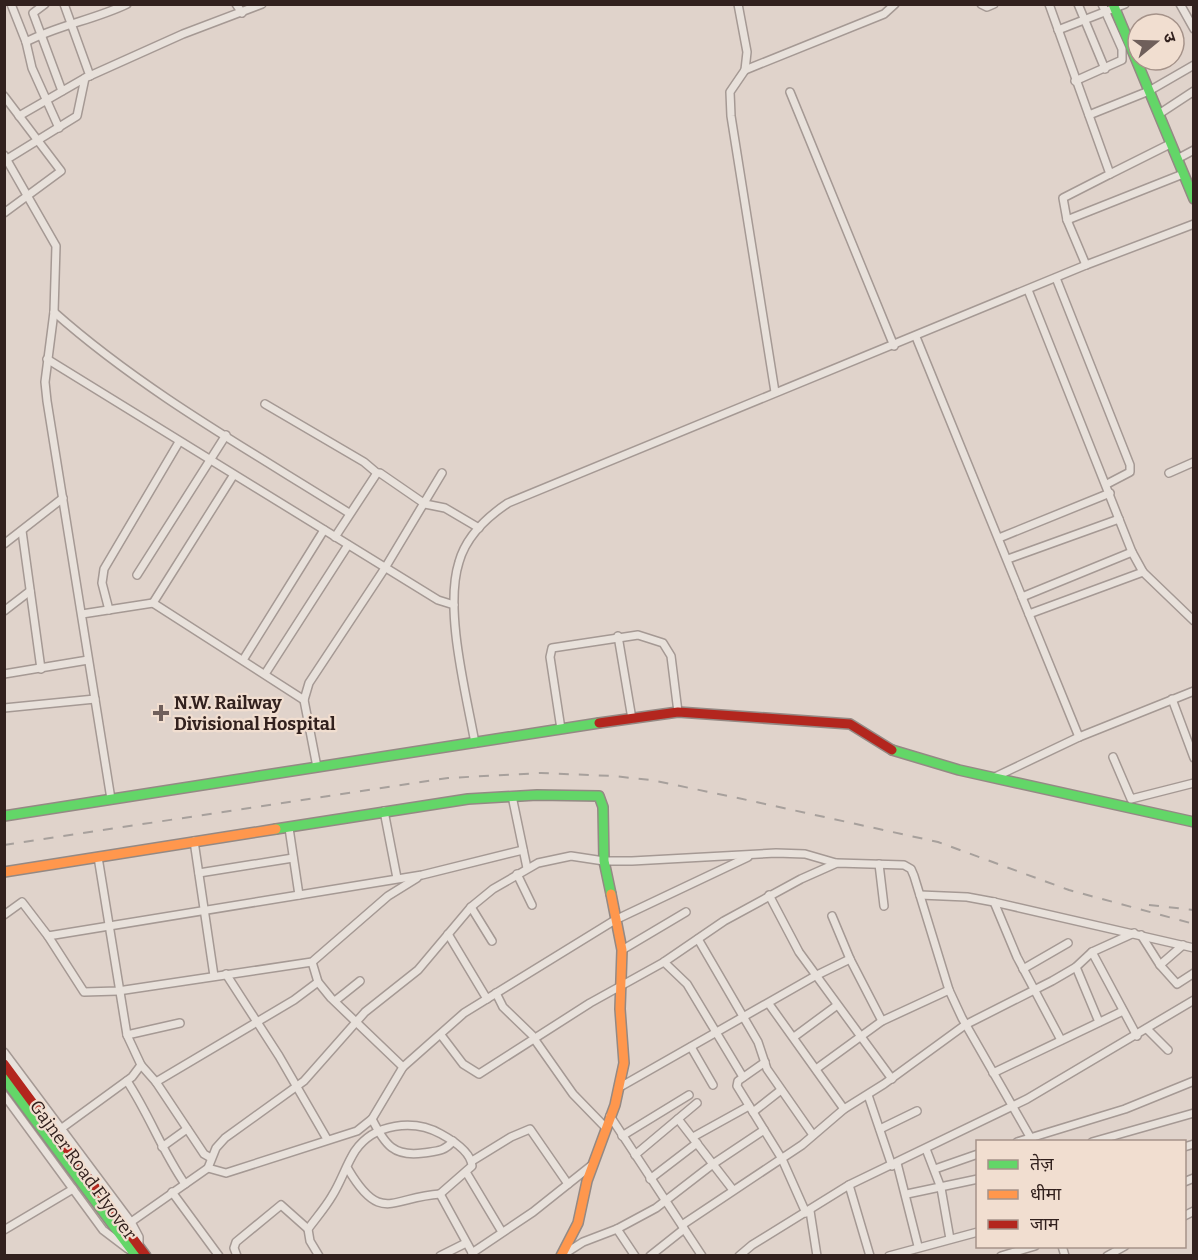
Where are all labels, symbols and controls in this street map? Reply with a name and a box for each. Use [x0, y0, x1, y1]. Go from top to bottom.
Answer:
north arrow [1126, 12, 1186, 72]
text: उ [1159, 30, 1180, 45]
place label: N.W. Railway Divisional Hospital [174, 692, 336, 735]
marker: N.W. Railway Divisional Hospital [152, 704, 170, 722]
street label: Gajner Road Flyover [25, 1096, 141, 1244]
legend [976, 1140, 1186, 1248]
text: तेज़ [1030, 1153, 1054, 1175]
text: धीमा [1030, 1183, 1061, 1205]
text: जाम [1030, 1213, 1060, 1235]

